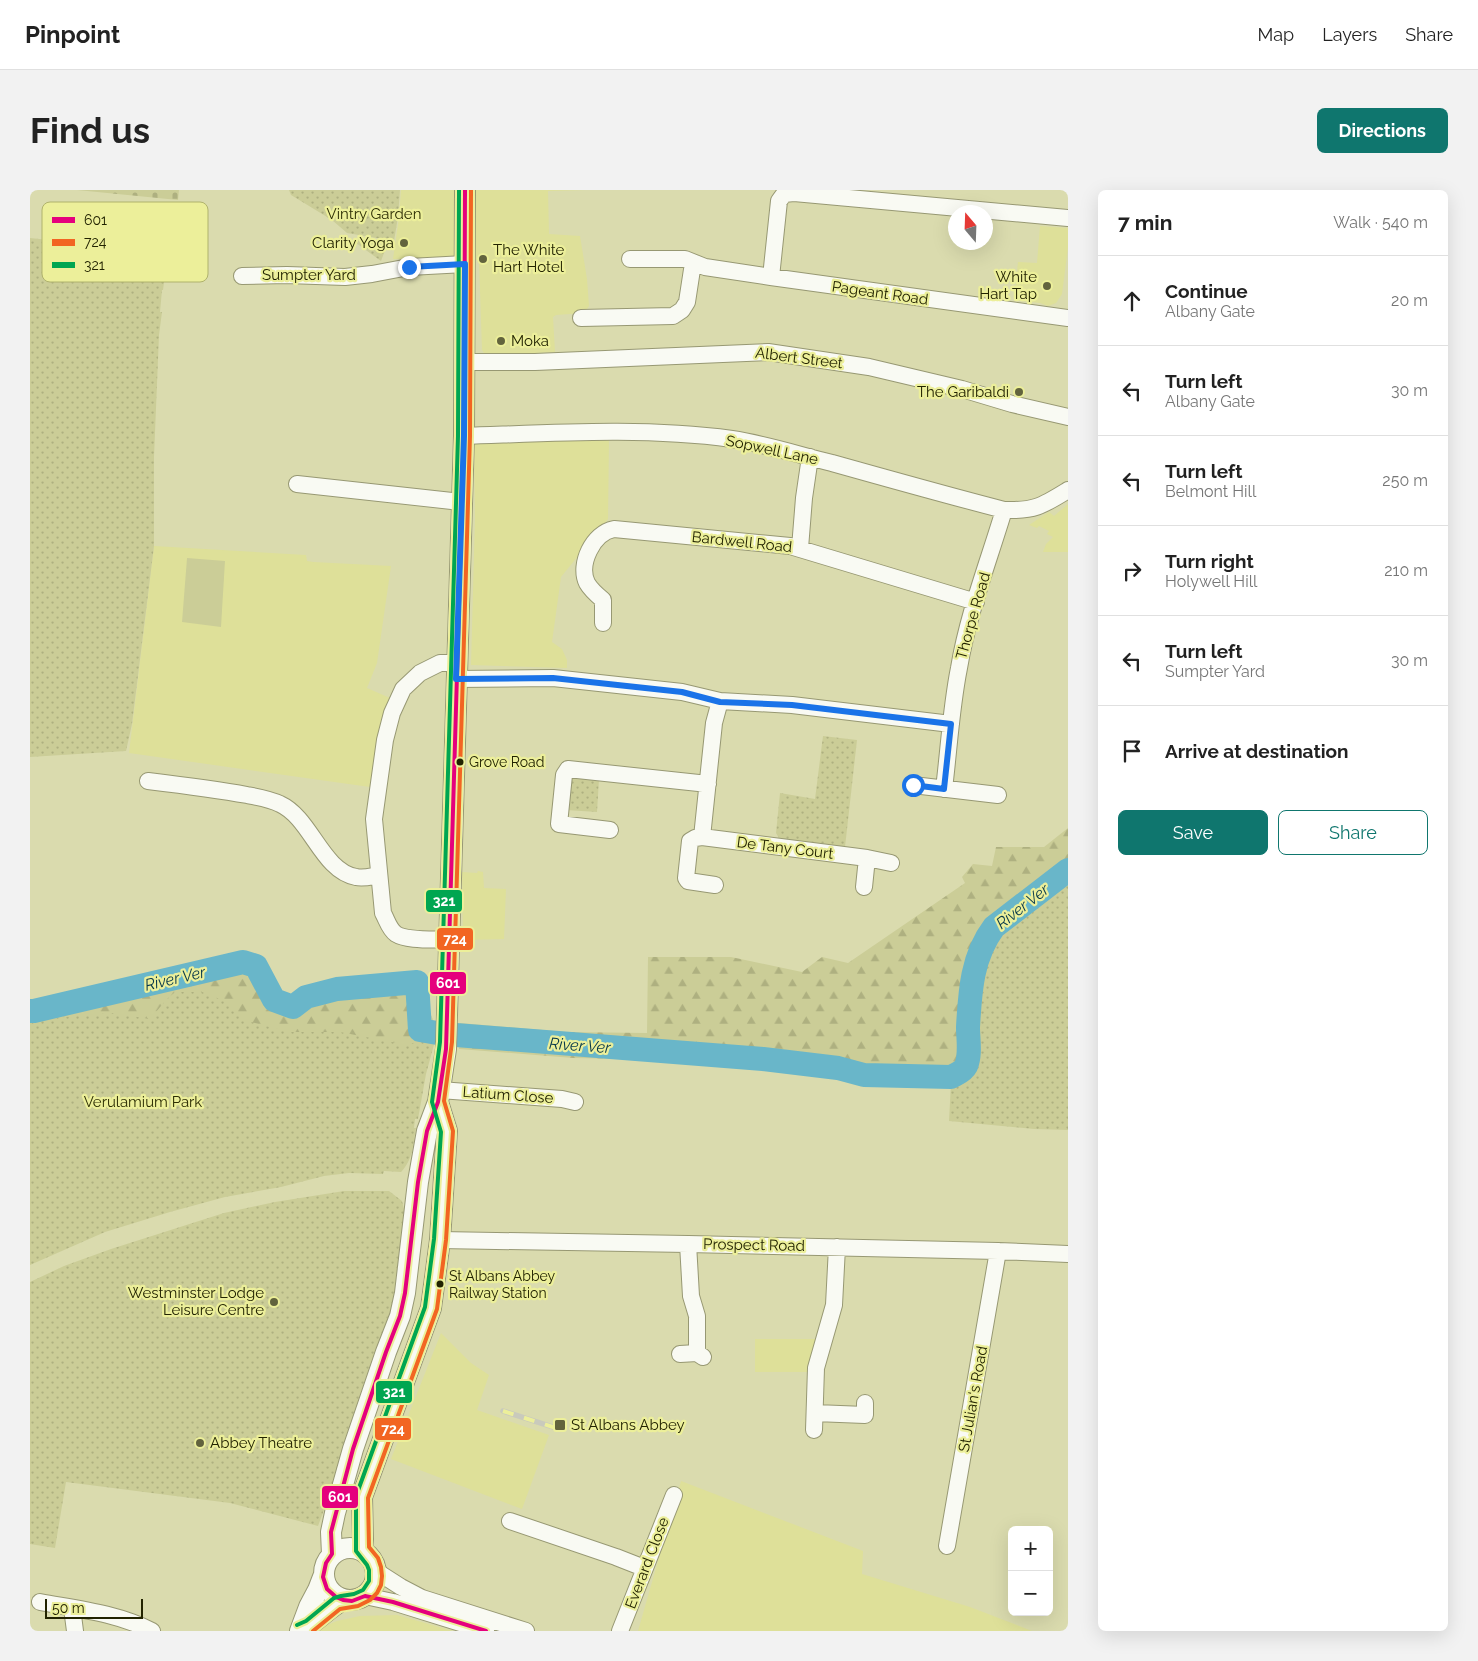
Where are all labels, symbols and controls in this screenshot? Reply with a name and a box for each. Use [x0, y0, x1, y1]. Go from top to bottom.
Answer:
text: Pinpoint [25, 20, 120, 49]
text: Map [1258, 24, 1294, 45]
text: Layers [1322, 24, 1377, 45]
text: Share [1405, 24, 1453, 45]
button: Directions [1317, 108, 1448, 153]
text: Find us [30, 110, 150, 151]
legend [42, 202, 208, 282]
park label: Vintry Garden [327, 205, 421, 223]
north arrow [948, 205, 993, 250]
text: 7 min [1118, 210, 1172, 235]
text: 601 [84, 212, 107, 228]
text: Walk · 540 m [1333, 213, 1428, 232]
text: 724 [84, 234, 107, 250]
place label: Clarity Yoga [312, 234, 394, 252]
marker: Clarity Yoga [398, 237, 410, 249]
place label: The White Hart Hotel [493, 241, 565, 276]
marker: The White Hart Hotel [477, 253, 489, 265]
route end [398, 256, 421, 279]
text: 321 [84, 257, 105, 273]
street label: Sumpter Yard [262, 266, 356, 284]
place label: White Hart Tap [979, 268, 1037, 303]
street label: Pageant Road [831, 277, 929, 309]
marker: White Hart Tap [1041, 280, 1053, 292]
text: Continue [1165, 280, 1248, 302]
icon: ahead [1118, 287, 1146, 315]
text: 20 m [1391, 291, 1428, 310]
text: Albany Gate [1165, 302, 1255, 321]
place label: Moka [511, 332, 549, 350]
marker: Moka [495, 335, 507, 347]
street label: Albert Street [754, 344, 844, 372]
text: Turn left [1165, 370, 1242, 392]
icon: left [1118, 377, 1146, 405]
text: 30 m [1391, 381, 1428, 400]
place label: The Garibaldi [917, 383, 1009, 401]
marker: The Garibaldi [1013, 386, 1025, 398]
text: Albany Gate [1165, 392, 1255, 411]
street label: Sopwell Lane [724, 431, 820, 469]
text: Turn left [1165, 460, 1242, 482]
icon: left [1118, 467, 1146, 495]
text: 250 m [1382, 471, 1428, 490]
text: Belmont Hill [1165, 482, 1256, 501]
street label: Bardwell Road [691, 528, 793, 556]
text: Turn right [1165, 550, 1254, 572]
icon: right [1118, 557, 1146, 585]
text: 210 m [1384, 561, 1428, 580]
street label: Thorpe Road [952, 570, 994, 662]
text: Holywell Hill [1165, 572, 1257, 591]
text: Turn left [1165, 640, 1242, 662]
icon: left [1118, 647, 1146, 675]
text: 30 m [1391, 651, 1428, 670]
text: Sumpter Yard [1165, 662, 1265, 681]
icon: arrive [1118, 737, 1146, 765]
text: Arrive at destination [1165, 740, 1349, 762]
place label: Grove Road [469, 754, 544, 770]
marker: Grove Road [455, 757, 465, 767]
route start [902, 774, 925, 797]
button: Save [1118, 810, 1268, 855]
button: Share [1278, 810, 1428, 855]
street label: De Tany Court [736, 833, 834, 863]
water label: River Ver [992, 880, 1053, 933]
line badge: 321 [425, 889, 463, 913]
text: 321 [433, 893, 455, 909]
line badge: 724 [436, 927, 474, 951]
text: 724 [443, 931, 467, 947]
water label: River Ver [143, 962, 208, 995]
line badge: 601 [429, 971, 467, 995]
text: 601 [436, 975, 460, 991]
water label: River Ver [549, 1034, 612, 1057]
street label: Latium Close [462, 1083, 554, 1107]
park label: Verulamium Park [84, 1093, 202, 1111]
street label: Prospect Road [703, 1235, 805, 1255]
place label: St Albans Abbey Railway Station [449, 1268, 556, 1301]
marker: St Albans Abbey Railway Station [435, 1279, 445, 1289]
place label: Westminster Lodge Leisure Centre [128, 1284, 264, 1319]
marker: Westminster Lodge Leisure Centre [268, 1296, 280, 1308]
street label: St Julian's Road [955, 1345, 991, 1453]
line badge: 321 [375, 1380, 413, 1404]
text: 321 [383, 1384, 405, 1400]
place label: St Albans Abbey [571, 1416, 685, 1434]
line badge: 724 [374, 1417, 412, 1441]
marker: St Albans Abbey [553, 1418, 567, 1432]
text: 724 [381, 1421, 405, 1437]
place label: Abbey Theatre [210, 1434, 312, 1452]
marker: Abbey Theatre [194, 1437, 206, 1449]
line badge: 601 [321, 1485, 359, 1509]
text: 601 [328, 1489, 352, 1505]
street label: Everard Close [621, 1515, 673, 1611]
map controls [1008, 1526, 1053, 1616]
button: + [1008, 1526, 1053, 1571]
button: − [1008, 1571, 1053, 1616]
scale bar [45, 1596, 142, 1619]
text: 50 m [52, 1600, 85, 1616]

